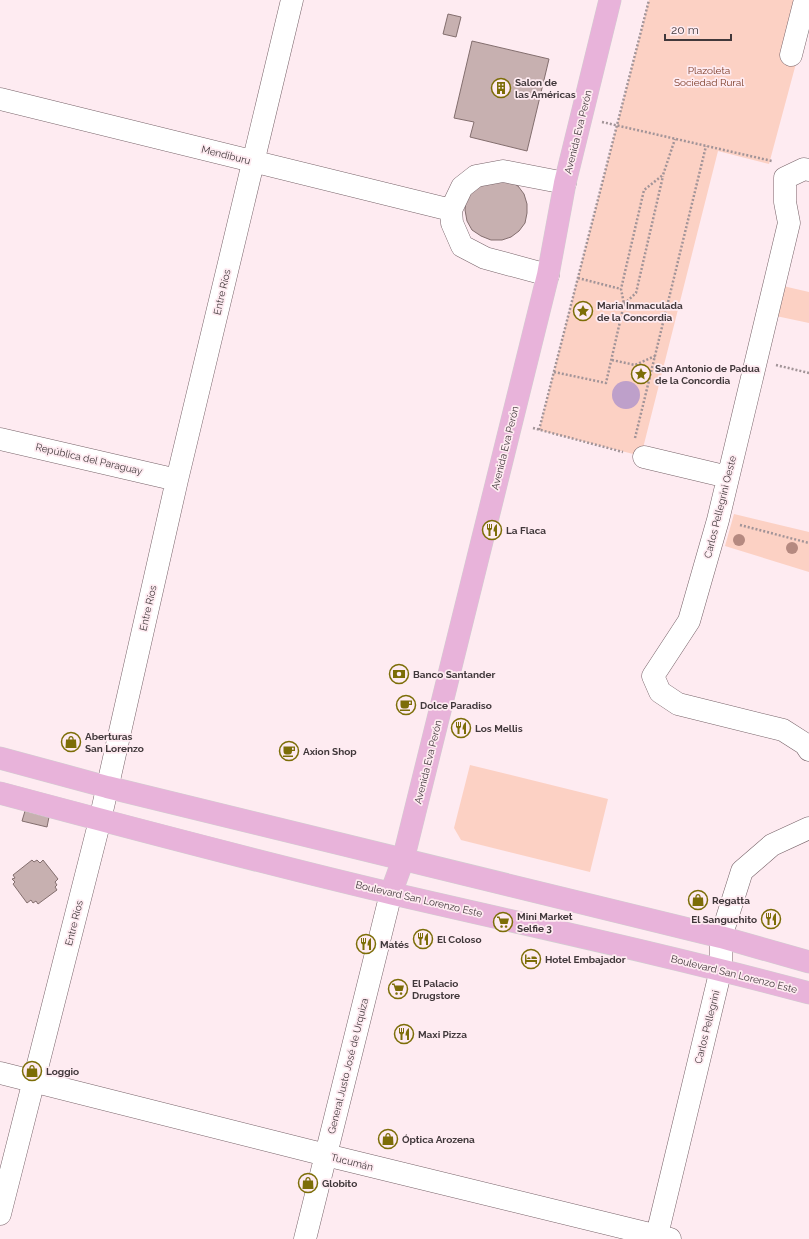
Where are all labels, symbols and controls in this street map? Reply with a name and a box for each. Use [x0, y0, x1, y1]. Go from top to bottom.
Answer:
scale bar [665, 16, 731, 42]
text: 20 m [671, 23, 699, 37]
park label: Plazoleta Sociedad Rural [674, 65, 744, 88]
building icon: Salon de las Américas [490, 77, 512, 99]
place label: Salon de las Américas [515, 77, 576, 100]
street label: Avenida Eva Perón [562, 89, 594, 175]
street label: Mendiburu [200, 144, 252, 166]
street label: Entre Ríos [211, 268, 233, 316]
place icon: Maria Inmaculada de la Concordia [572, 300, 594, 322]
place label: Maria Inmaculada de la Concordia [597, 300, 683, 323]
place icon: San Antonio de Padua de la Concordia [630, 363, 652, 385]
place label: San Antonio de Padua de la Concordia [655, 363, 760, 386]
street label: Avenida Eva Perón [489, 405, 521, 491]
street label: República del Paraguay [34, 441, 144, 477]
street label: Carlos Pellegrini Oeste [702, 455, 738, 559]
restaurant icon: La Flaca [481, 519, 503, 541]
place label: La Flaca [506, 525, 546, 536]
street label: Entre Ríos [137, 584, 159, 632]
bank icon: Banco Santander [388, 663, 410, 685]
place label: Banco Santander [413, 669, 496, 680]
cafe icon: Dolce Paradiso [395, 694, 417, 716]
place label: Dolce Paradiso [420, 700, 492, 711]
restaurant icon: Los Mellis [450, 717, 472, 739]
street label: Avenida Eva Perón [412, 719, 444, 805]
place label: Los Mellis [475, 723, 523, 734]
shop icon: Aberturas San Lorenzo [60, 731, 82, 753]
place label: Aberturas San Lorenzo [85, 731, 144, 754]
cafe icon: Axion Shop [278, 740, 300, 762]
place label: Axion Shop [303, 746, 357, 757]
street label: Boulevard San Lorenzo Este [355, 879, 484, 919]
shop icon: Regatta [687, 889, 709, 911]
place label: Regatta [712, 895, 750, 906]
street label: Entre Ríos [63, 899, 85, 947]
restaurant icon: El Sanguchito [760, 908, 782, 930]
supermarket icon: Mini Market Selfie 3 [492, 911, 514, 933]
place label: Mini Market Selfie 3 [517, 911, 573, 934]
place label: El Sanguchito [691, 914, 757, 925]
restaurant icon: El Coloso [412, 928, 434, 950]
restaurant icon: Matés [355, 933, 377, 955]
place label: El Coloso [437, 934, 481, 945]
place label: Matés [380, 939, 409, 950]
hotel icon: Hotel Embajador [520, 948, 542, 970]
street label: Boulevard San Lorenzo Este [670, 953, 798, 995]
place label: Hotel Embajador [545, 954, 626, 965]
supermarket icon: El Palacio Drugstore [387, 978, 409, 1000]
place label: El Palacio Drugstore [412, 978, 460, 1001]
street label: Carlos Pellegrini [693, 989, 721, 1065]
street label: General Justo José de Urquiza [326, 997, 370, 1135]
restaurant icon: Maxi Pizza [393, 1023, 415, 1045]
place label: Maxi Pizza [418, 1029, 467, 1040]
shop icon: Loggio [21, 1060, 43, 1082]
place label: Loggio [46, 1066, 79, 1077]
shop icon: Óptica Arozena [377, 1128, 399, 1150]
place label: Óptica Arozena [402, 1134, 475, 1145]
street label: Tucumán [330, 1151, 374, 1173]
shop icon: Globito [297, 1172, 319, 1194]
place label: Globito [322, 1178, 357, 1189]

